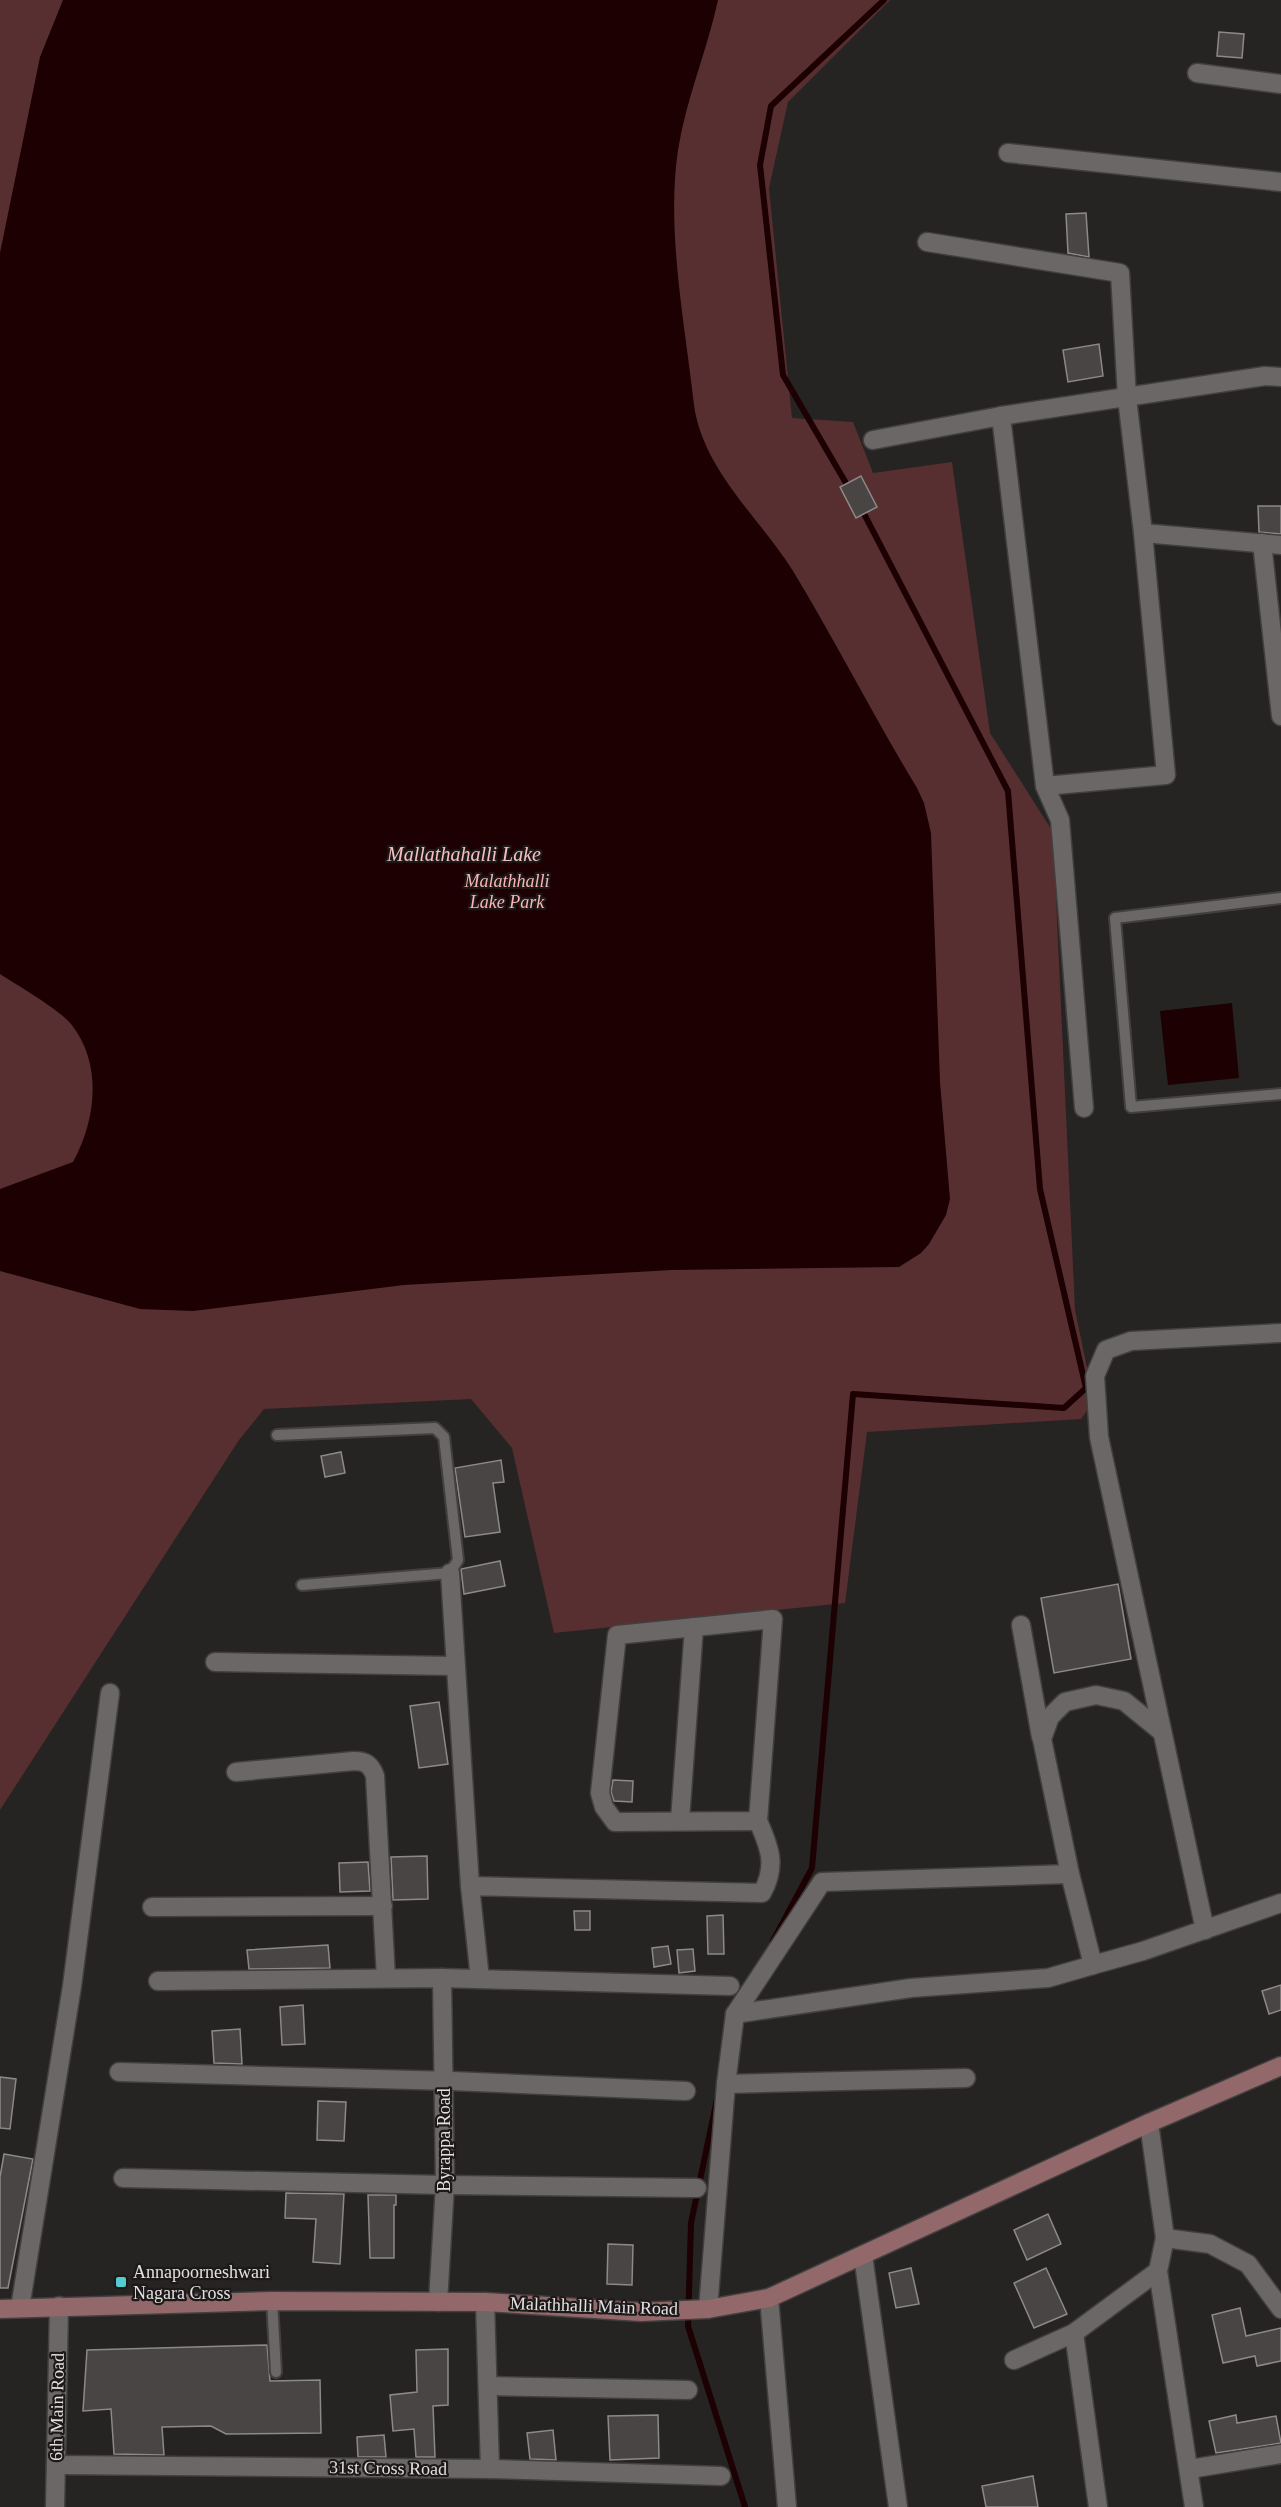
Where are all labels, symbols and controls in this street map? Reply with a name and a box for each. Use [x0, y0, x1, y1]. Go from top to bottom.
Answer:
water label: Mallathahalli Lake [386, 843, 541, 865]
park label: Malathhalli Lake Park [464, 871, 550, 912]
street label: Byrappa Road [434, 2088, 454, 2192]
place label: Annapoorneshwari Nagara Cross [133, 2262, 270, 2303]
marker: Annapoorneshwari Nagara Cross [114, 2275, 128, 2289]
street label: Malathhalli Main Road [510, 2293, 678, 2319]
street label: 6th Main Road [46, 2353, 68, 2461]
street label: 31st Cross Road [329, 2457, 447, 2479]

